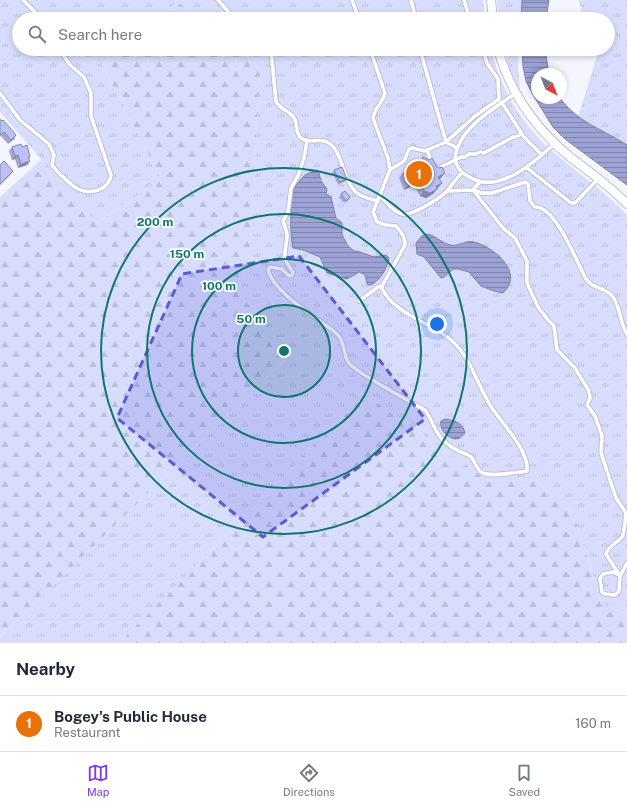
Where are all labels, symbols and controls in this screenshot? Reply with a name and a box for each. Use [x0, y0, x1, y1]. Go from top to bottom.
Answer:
search box [12, 12, 615, 56]
icon: search [26, 23, 48, 45]
text: Search here [58, 26, 142, 43]
north arrow [531, 68, 567, 104]
pin: 1 [406, 159, 432, 189]
text: 200 m [137, 215, 173, 229]
text: 150 m [170, 247, 204, 261]
text: 100 m [202, 279, 236, 293]
text: 50 m [236, 312, 266, 326]
your location [427, 314, 447, 334]
centre of rings [277, 344, 291, 358]
text: Nearby [16, 659, 75, 679]
text: Bogey's Public House [54, 708, 207, 725]
text: 1 [26, 716, 32, 731]
text: 160 m [575, 716, 611, 731]
text: Restaurant [54, 725, 120, 740]
tab: Map [87, 762, 109, 798]
tab: Directions [283, 762, 335, 798]
tab: Saved [509, 762, 540, 798]

